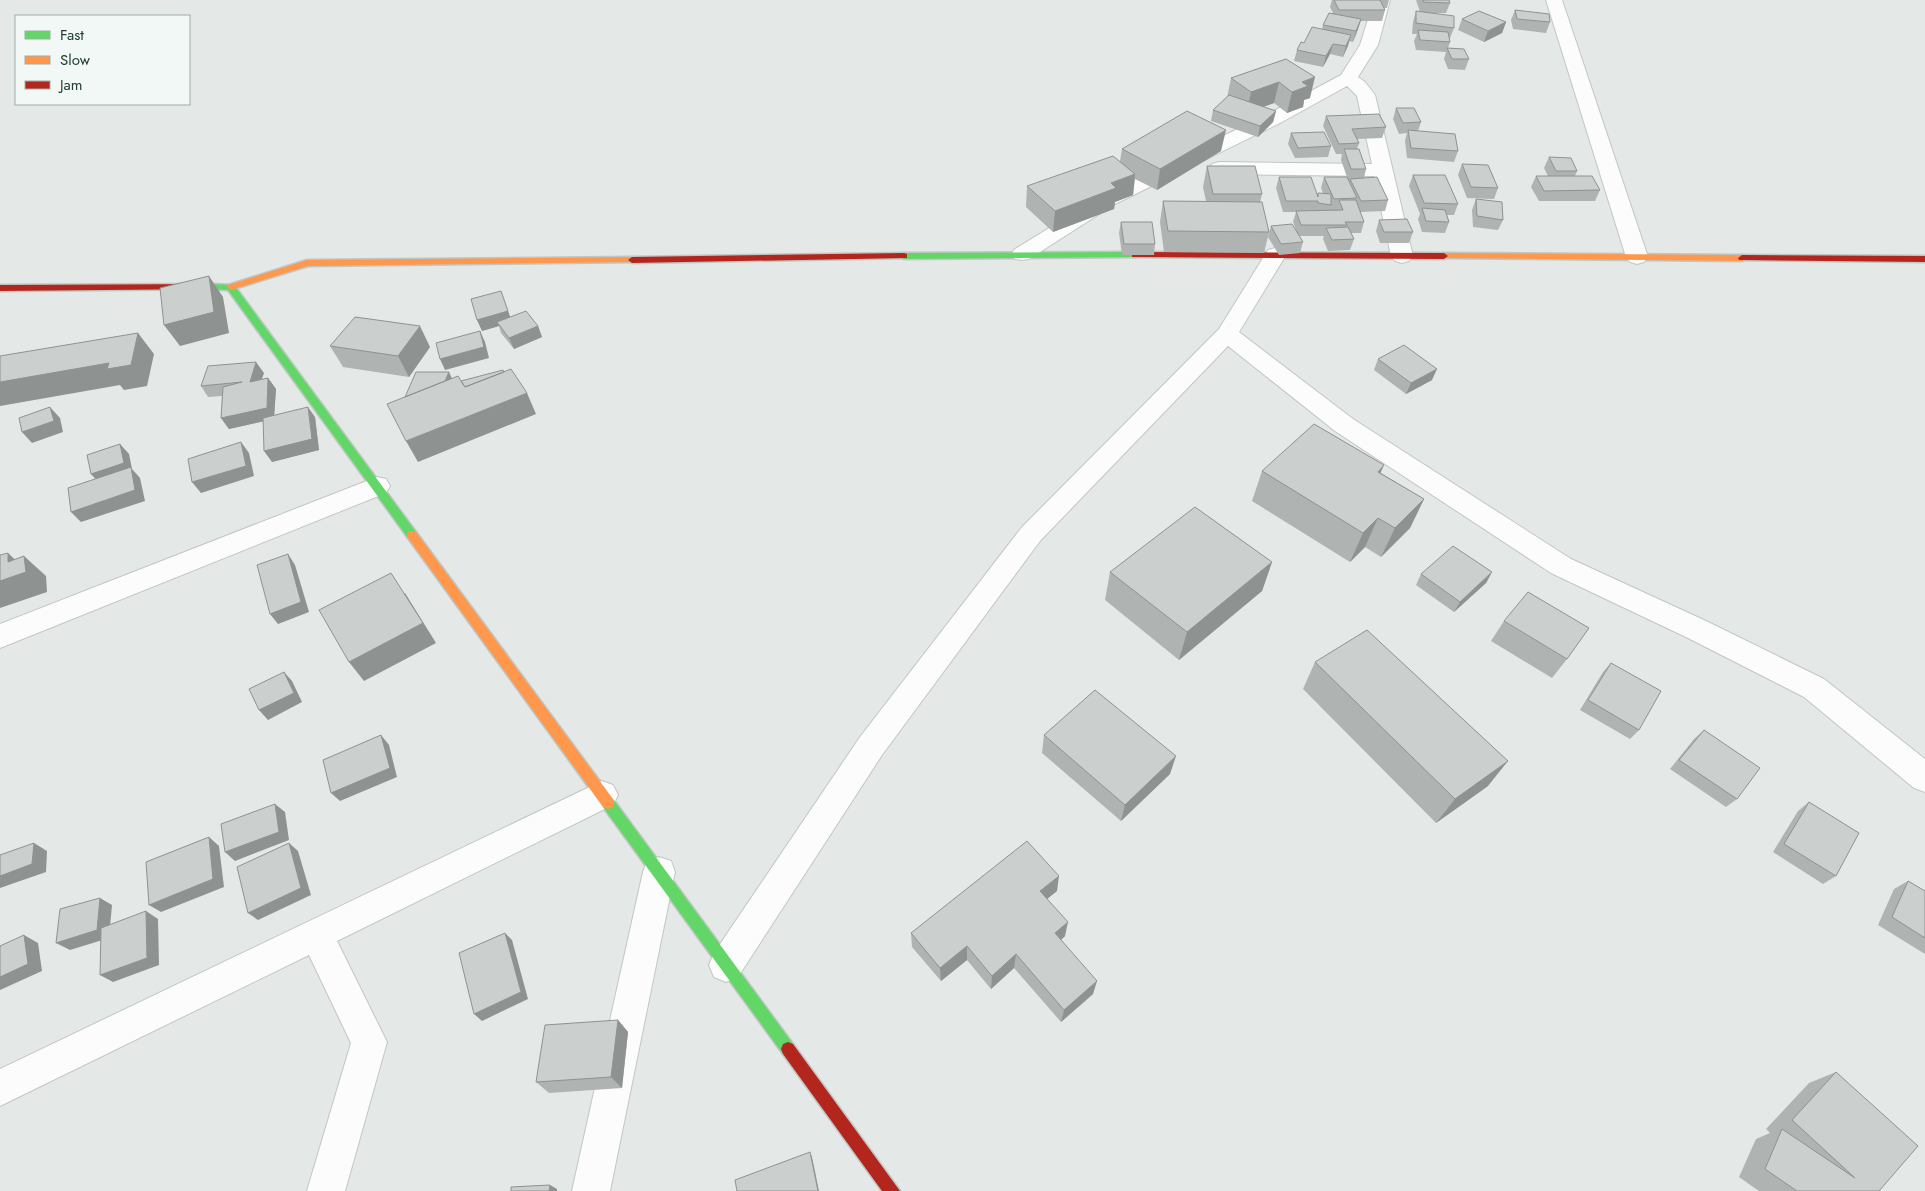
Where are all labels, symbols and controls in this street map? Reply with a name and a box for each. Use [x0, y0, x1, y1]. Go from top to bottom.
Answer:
legend [15, 15, 190, 105]
text: Fast [60, 24, 84, 46]
text: Slow [60, 49, 91, 71]
text: Jam [58, 74, 83, 96]

